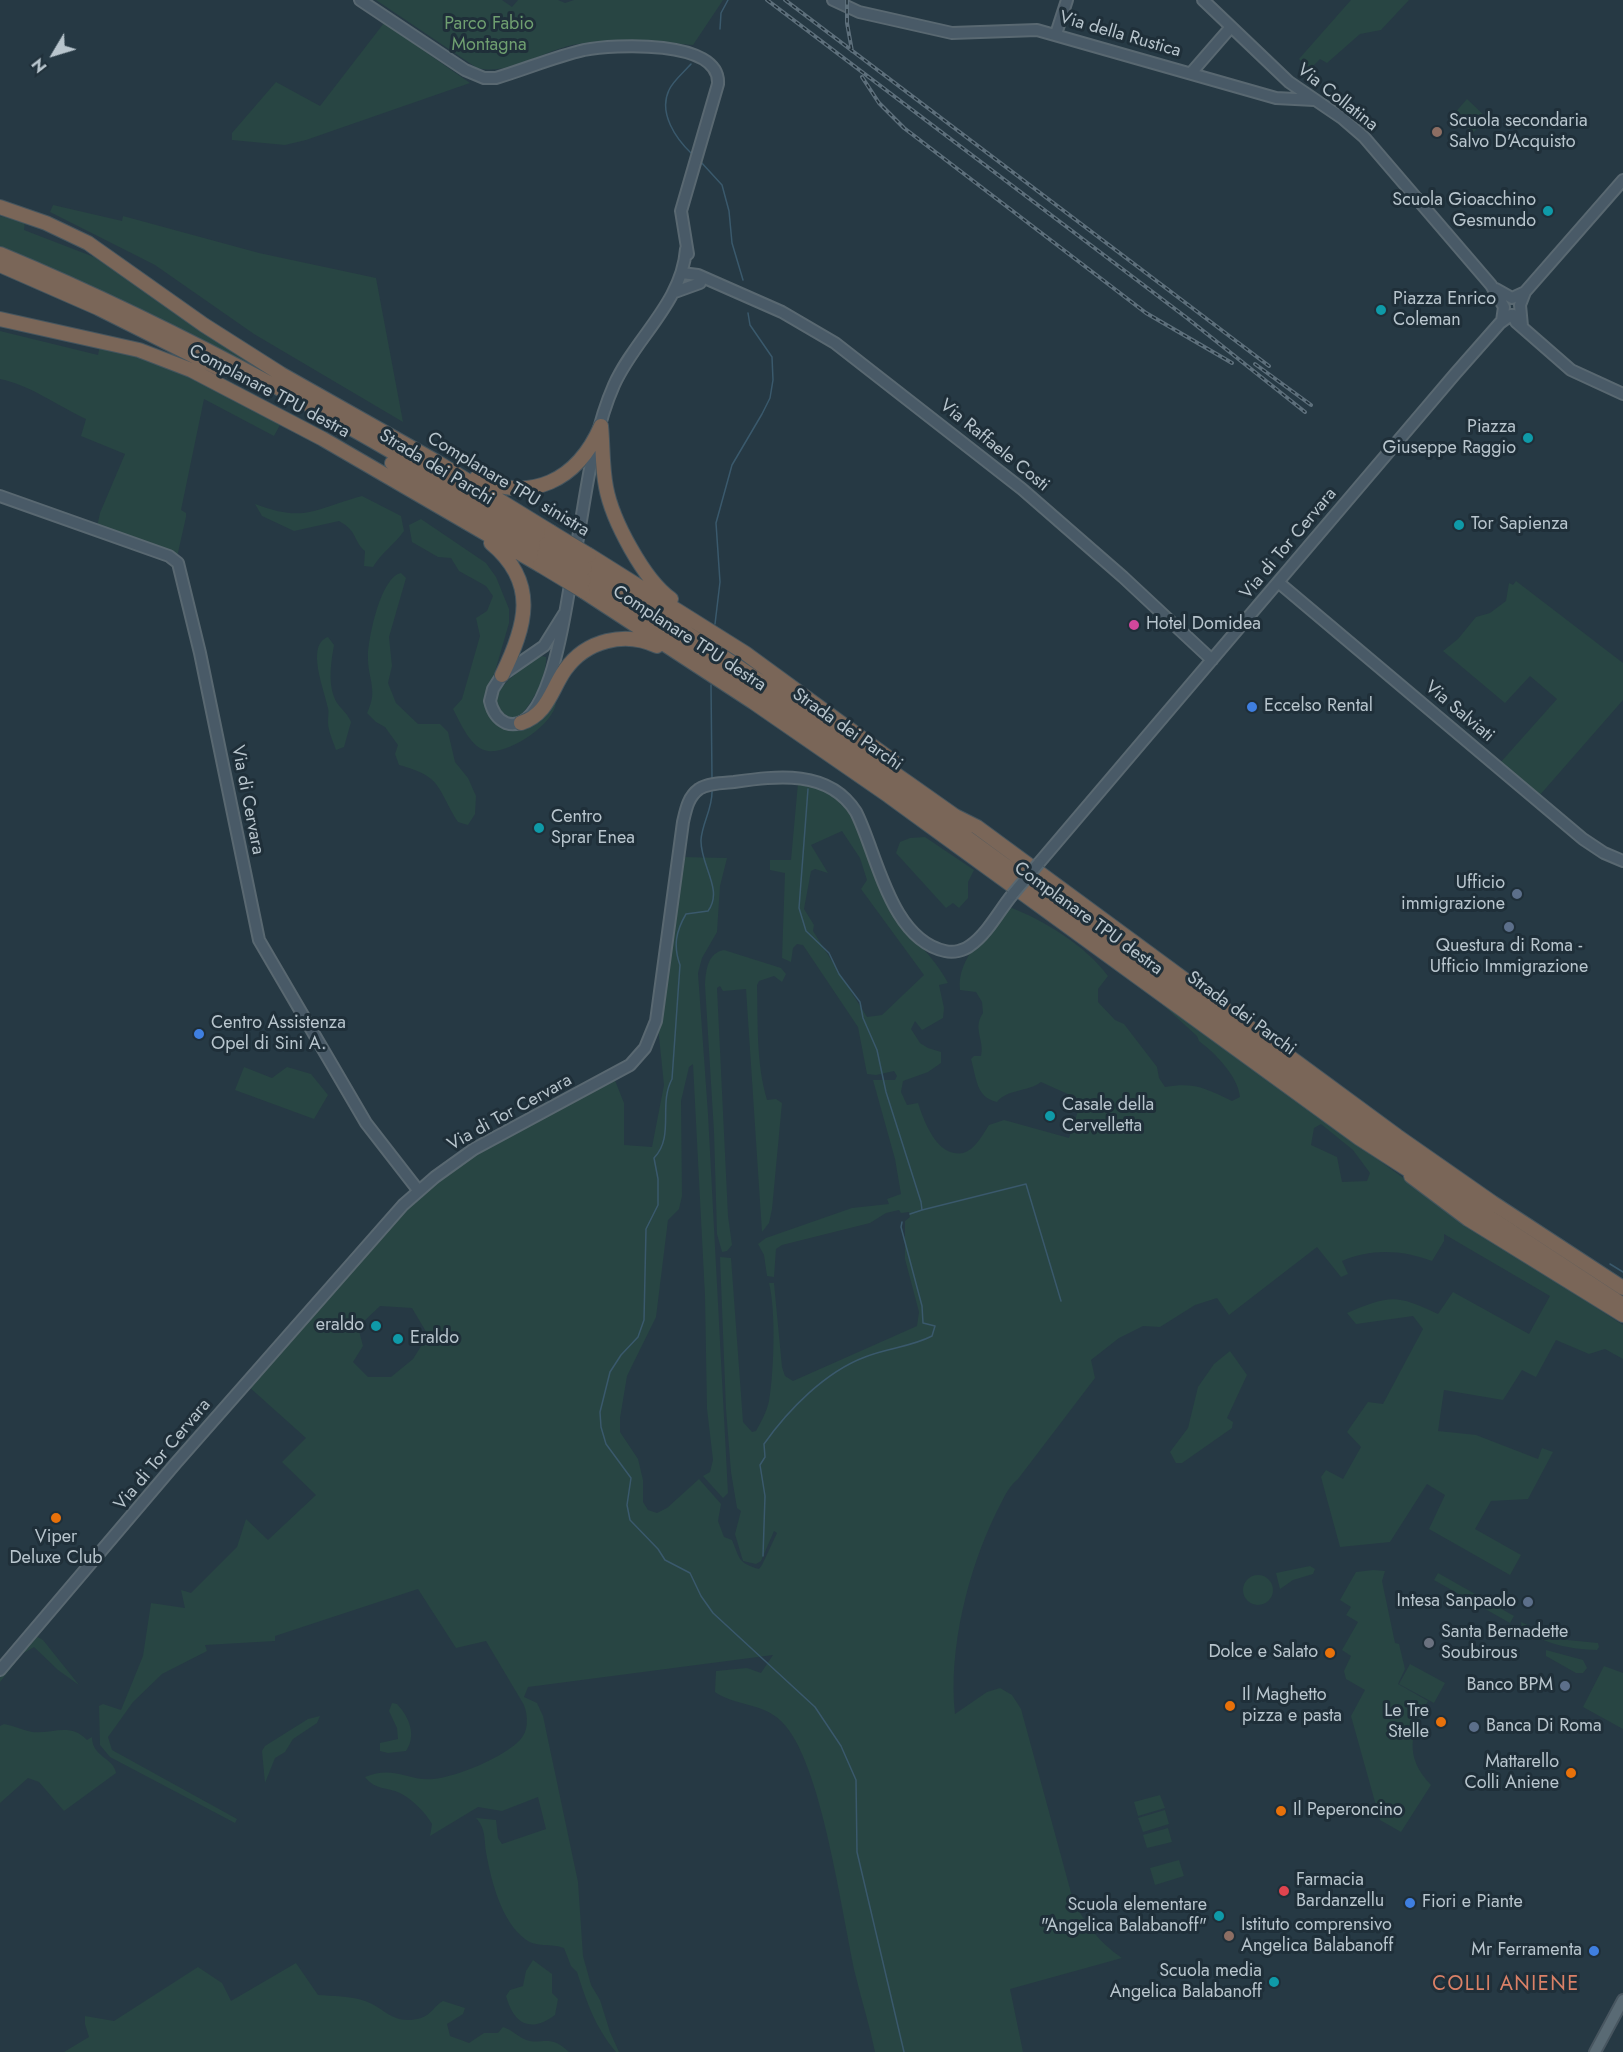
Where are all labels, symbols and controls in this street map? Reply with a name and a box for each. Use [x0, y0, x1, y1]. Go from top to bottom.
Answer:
street label: Via della Rustica [1057, 7, 1183, 63]
park label: Parco Fabio Montagna [444, 14, 534, 57]
north arrow [24, 24, 84, 84]
text: N [26, 53, 52, 77]
street label: Via Collatina [1292, 60, 1382, 136]
place label: Scuola secondaria Salvo D'Acquisto [1449, 111, 1588, 154]
marker: Scuola secondaria Salvo D'Acquisto [1430, 125, 1444, 139]
place label: Scuola Gioacchino Gesmundo [1392, 190, 1536, 232]
marker: Scuola Gioacchino Gesmundo [1541, 204, 1555, 218]
place label: Piazza Enrico Coleman [1393, 289, 1496, 332]
marker: Piazza Enrico Coleman [1374, 303, 1388, 317]
street label: Complanare TPU destra [185, 340, 353, 444]
street label: Via Raffaele Costi [935, 395, 1053, 497]
place label: Piazza Giuseppe Raggio [1382, 417, 1516, 460]
street label: Strada dei Parchi [375, 425, 497, 511]
street label: Complanare TPU sinistra [423, 428, 593, 542]
marker: Piazza Giuseppe Raggio [1521, 431, 1535, 445]
street label: Via di Tor Cervara [1236, 484, 1342, 604]
place label: Tor Sapienza [1471, 514, 1568, 536]
marker: Tor Sapienza [1452, 518, 1466, 532]
street label: Complanare TPU destra [608, 581, 770, 697]
place label: Hotel Domidea [1146, 614, 1261, 636]
marker: Hotel Domidea [1127, 618, 1141, 632]
street label: Via Salviati [1420, 677, 1498, 747]
street label: Strada dei Parchi [788, 684, 906, 776]
place label: Eccelso Rental [1264, 696, 1373, 718]
marker: Eccelso Rental [1245, 700, 1259, 714]
street label: Via di Cervara [226, 744, 268, 856]
place label: Centro Sprar Enea [551, 807, 635, 850]
marker: Centro Sprar Enea [532, 821, 546, 835]
street label: Complanare TPU destra [1009, 858, 1167, 980]
place label: Ufficio immigrazione [1401, 873, 1505, 916]
marker: Ufficio immigrazione [1510, 887, 1524, 901]
marker: Questura di Roma - Ufficio Immigrazione [1502, 920, 1516, 934]
place label: Questura di Roma - Ufficio Immigrazione [1430, 936, 1588, 978]
street label: Strada dei Parchi [1182, 967, 1300, 1061]
place label: Centro Assistenza Opel di Sini A. [211, 1013, 346, 1056]
marker: Centro Assistenza Opel di Sini A. [192, 1027, 206, 1041]
street label: Via di Tor Cervara [444, 1070, 576, 1156]
place label: Casale della Cervelletta [1062, 1095, 1154, 1138]
marker: Casale della Cervelletta [1043, 1109, 1057, 1123]
place label: eraldo [316, 1315, 364, 1337]
marker: eraldo [369, 1319, 383, 1333]
place label: Eraldo [410, 1328, 459, 1350]
marker: Eraldo [391, 1332, 405, 1346]
street label: Via di Tor Cervara [110, 1395, 216, 1515]
marker: Viper Deluxe Club [49, 1511, 63, 1525]
place label: Viper Deluxe Club [9, 1527, 103, 1570]
place label: Intesa Sanpaolo [1397, 1591, 1516, 1613]
marker: Intesa Sanpaolo [1521, 1595, 1535, 1609]
place label: Santa Bernadette Soubirous [1441, 1622, 1568, 1664]
marker: Santa Bernadette Soubirous [1422, 1636, 1436, 1650]
place label: Dolce e Salato [1208, 1642, 1318, 1664]
marker: Dolce e Salato [1323, 1646, 1337, 1660]
place label: Banco BPM [1467, 1675, 1553, 1697]
marker: Banco BPM [1558, 1679, 1572, 1693]
place label: Il Maghetto pizza e pasta [1242, 1685, 1342, 1728]
marker: Il Maghetto pizza e pasta [1223, 1699, 1237, 1713]
place label: Le Tre Stelle [1384, 1701, 1429, 1744]
marker: Le Tre Stelle [1434, 1715, 1448, 1729]
place label: Banca Di Roma [1486, 1716, 1602, 1738]
marker: Banca Di Roma [1467, 1720, 1481, 1734]
place label: Mattarello Colli Aniene [1464, 1752, 1559, 1794]
marker: Mattarello Colli Aniene [1564, 1766, 1578, 1780]
place label: Il Peperoncino [1293, 1800, 1403, 1822]
marker: Il Peperoncino [1274, 1804, 1288, 1818]
place label: Farmacia Bardanzellu [1296, 1870, 1384, 1912]
marker: Farmacia Bardanzellu [1277, 1884, 1291, 1898]
place label: Fiori e Piante [1422, 1892, 1523, 1914]
place label: Scuola elementare "Angelica Balabanoff" [1041, 1895, 1207, 1938]
marker: Fiori e Piante [1403, 1896, 1417, 1910]
marker: Scuola elementare "Angelica Balabanoff" [1212, 1909, 1226, 1923]
place label: Istituto comprensivo Angelica Balabanoff [1241, 1915, 1393, 1958]
marker: Istituto comprensivo Angelica Balabanoff [1222, 1929, 1236, 1943]
place label: Mr Ferramenta [1471, 1940, 1582, 1962]
marker: Mr Ferramenta [1587, 1944, 1601, 1958]
place label: Scuola media Angelica Balabanoff [1110, 1961, 1262, 2004]
district label: COLLI ANIENE [1432, 1973, 1580, 1997]
marker: Scuola media Angelica Balabanoff [1267, 1975, 1281, 1989]

